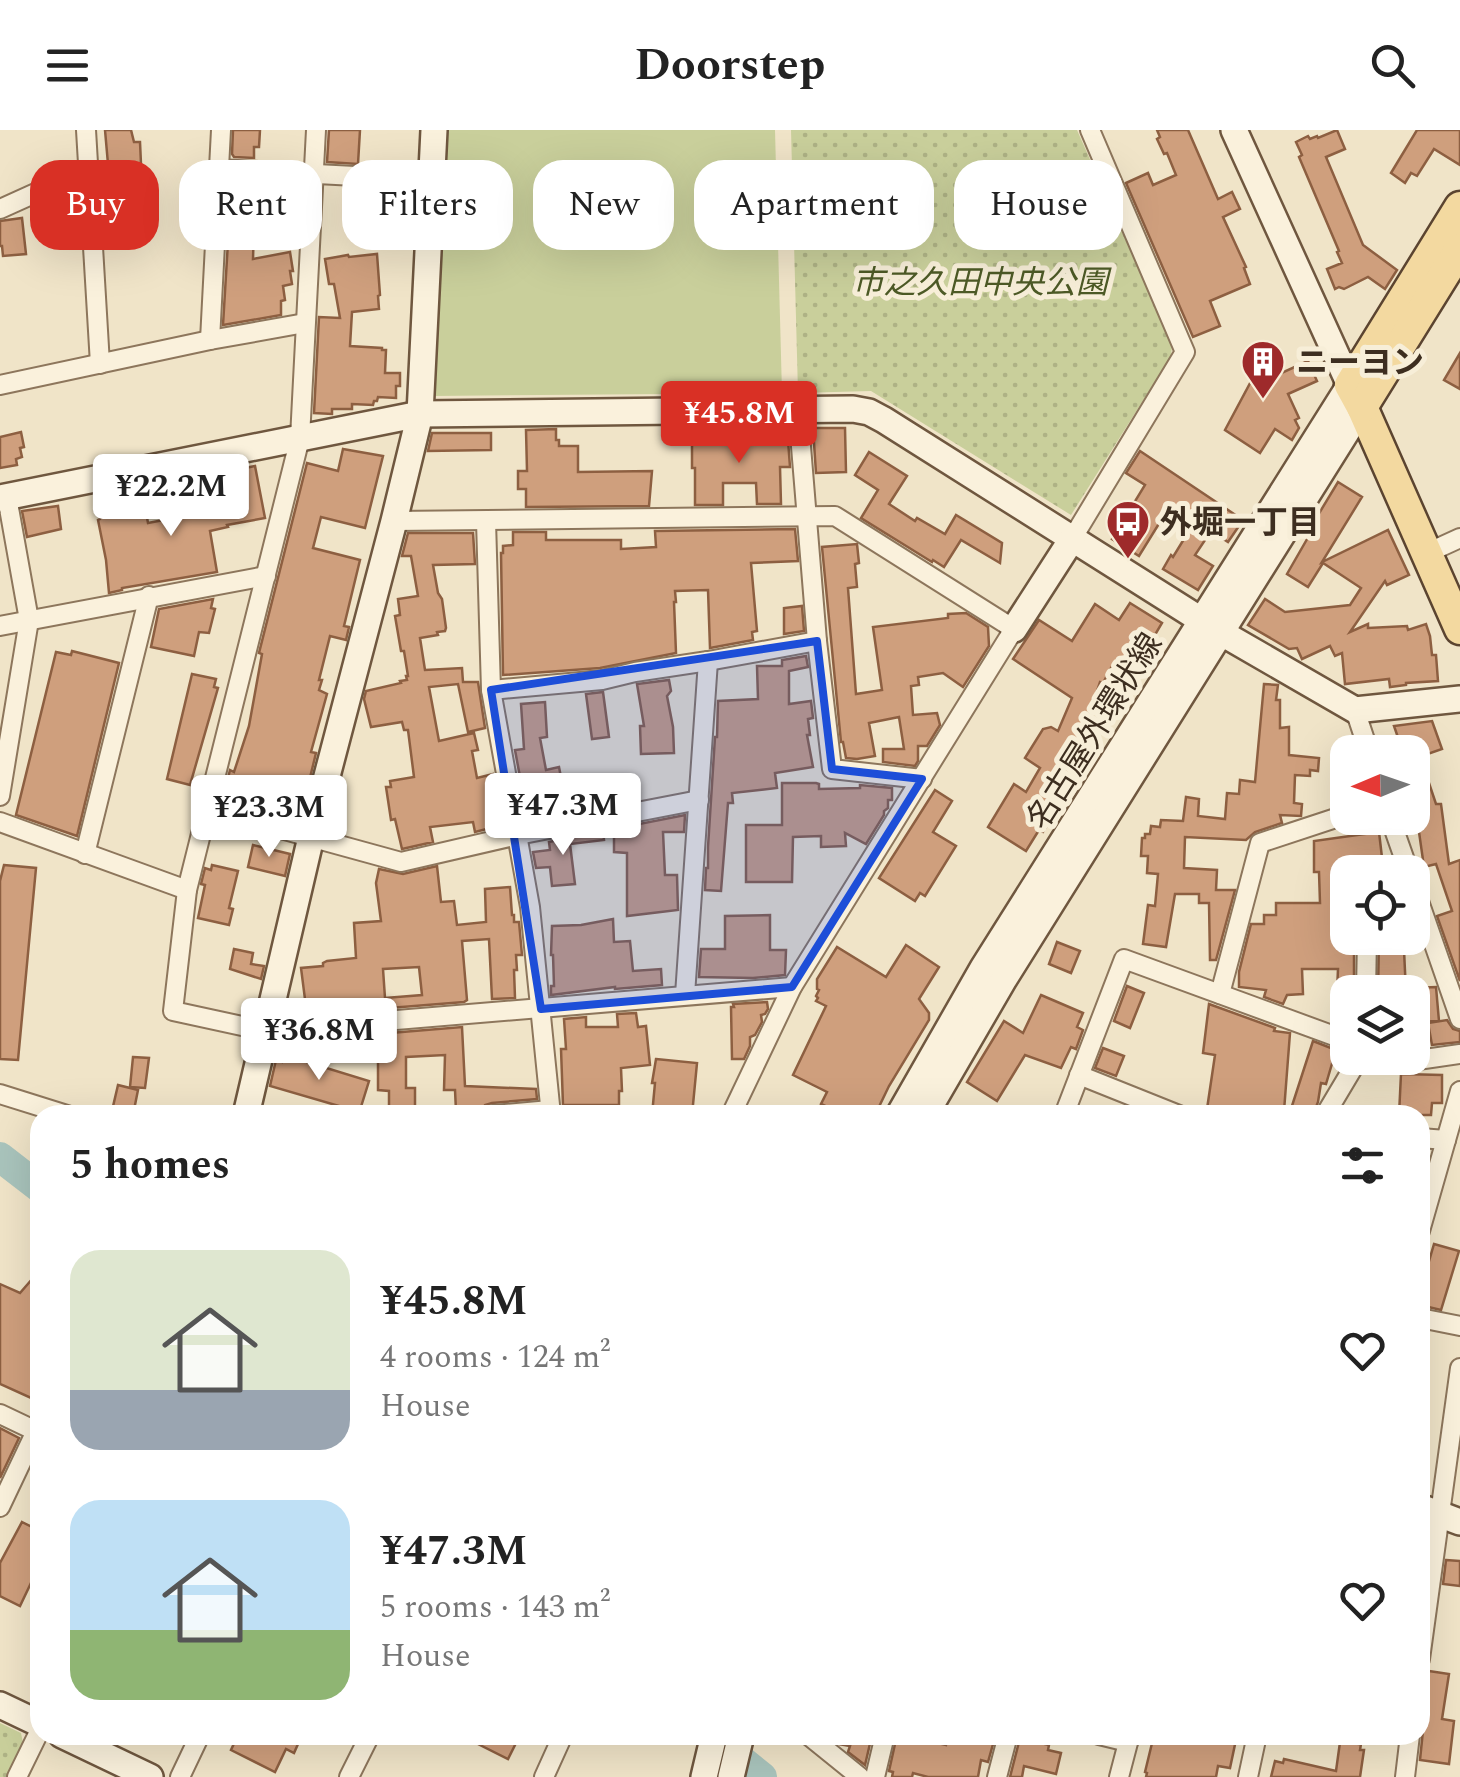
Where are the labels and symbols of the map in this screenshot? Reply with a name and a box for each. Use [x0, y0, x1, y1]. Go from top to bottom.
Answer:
park label: 市之久田中央公園 [852, 259, 1112, 308]
building icon: ニーヨン [1240, 339, 1286, 400]
place label: ニーヨン [1296, 339, 1424, 388]
pin: ¥45.8M [658, 381, 820, 466]
pin: ¥22.2M [90, 454, 252, 539]
bus stop icon: 外堀一丁目 [1105, 499, 1151, 560]
place label: 外堀一丁目 [1160, 499, 1320, 548]
street label: 名古屋外環状線 [1015, 624, 1175, 840]
north arrow [1330, 735, 1430, 835]
pin: ¥47.3M [482, 773, 644, 858]
pin: ¥23.3M [188, 775, 350, 860]
pin: ¥36.8M [238, 998, 400, 1083]

